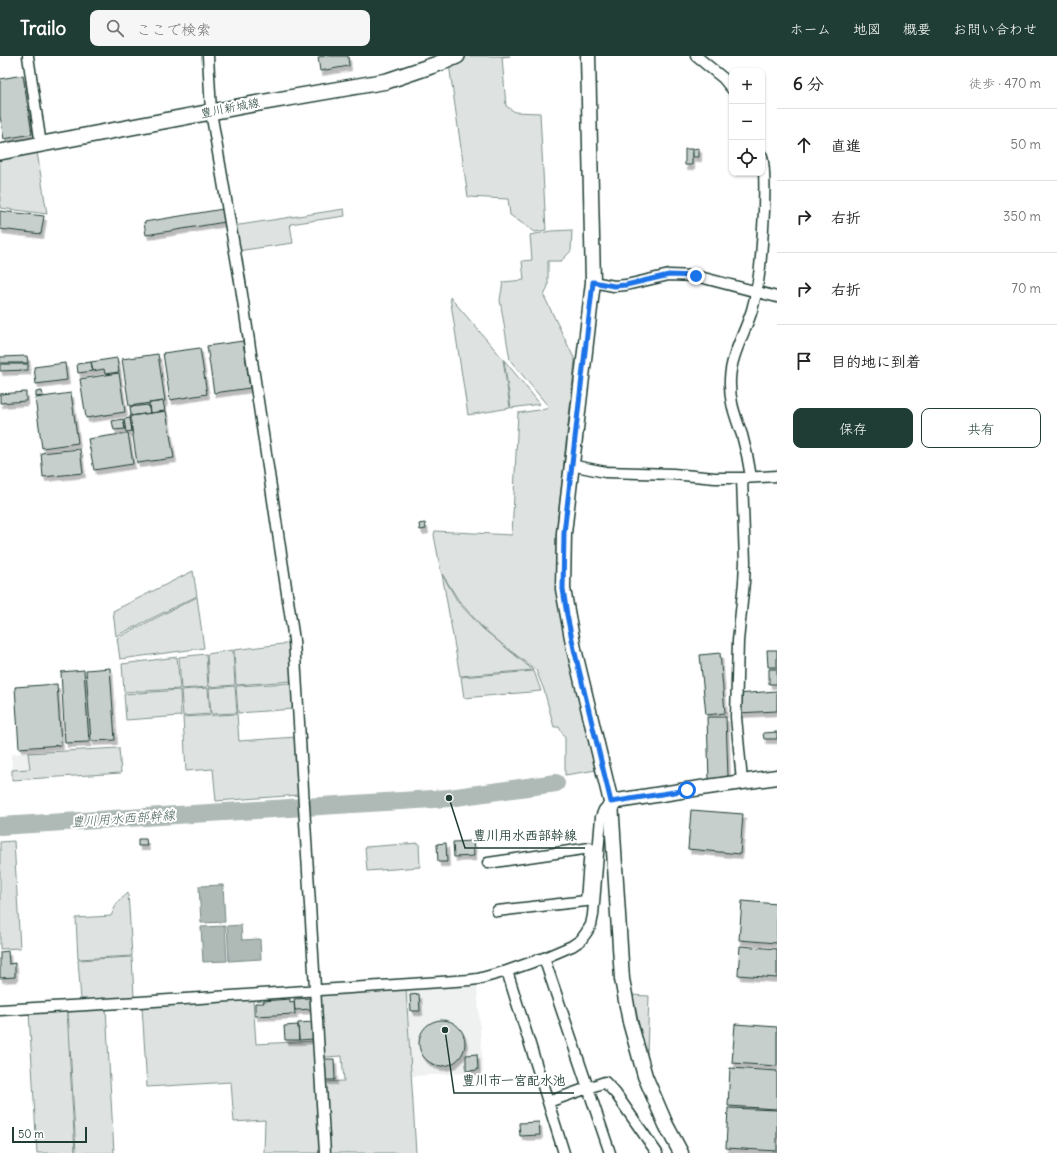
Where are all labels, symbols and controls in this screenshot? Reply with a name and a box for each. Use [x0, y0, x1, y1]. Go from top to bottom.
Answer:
search box [90, 10, 370, 46]
text: Trailo [20, 16, 66, 40]
icon: search [104, 17, 126, 39]
text: ここで検索 [136, 20, 211, 39]
text: ホーム [790, 20, 831, 38]
text: 地図 [853, 20, 881, 38]
text: 概要 [903, 20, 931, 38]
text: お問い合わせ [953, 20, 1037, 38]
map controls [729, 68, 765, 176]
button: + [729, 68, 765, 104]
text: 6 分 [793, 73, 824, 95]
text: 徒歩 · 470 m [969, 75, 1041, 92]
street label: 豊川新城線 [199, 94, 261, 121]
button: − [729, 104, 765, 140]
icon: ahead [793, 134, 815, 156]
text: 直進 [831, 136, 861, 155]
text: 50 m [1010, 136, 1041, 153]
button: locate [729, 140, 765, 176]
icon: right [793, 206, 815, 228]
text: 右折 [831, 208, 861, 227]
text: 350 m [1003, 208, 1041, 225]
route end [687, 267, 705, 285]
icon: right [793, 278, 815, 300]
text: 右折 [831, 280, 861, 299]
text: 70 m [1012, 280, 1041, 297]
icon: arrive [793, 350, 815, 372]
text: 目的地に到着 [831, 352, 921, 371]
button: 保存 [793, 408, 913, 448]
button: 共有 [921, 408, 1041, 448]
route start [678, 781, 696, 799]
water label: 豊川用水西部幹線 [71, 806, 176, 831]
callout: 豊川用水西部幹線 [465, 823, 585, 848]
text: 豊川用水西部幹線 [473, 827, 577, 844]
callout: 豊川市一宮配水池 [454, 1068, 574, 1093]
text: 豊川市一宮配水池 [462, 1072, 566, 1089]
scale bar [12, 1125, 87, 1144]
text: 50 m [18, 1127, 44, 1141]

